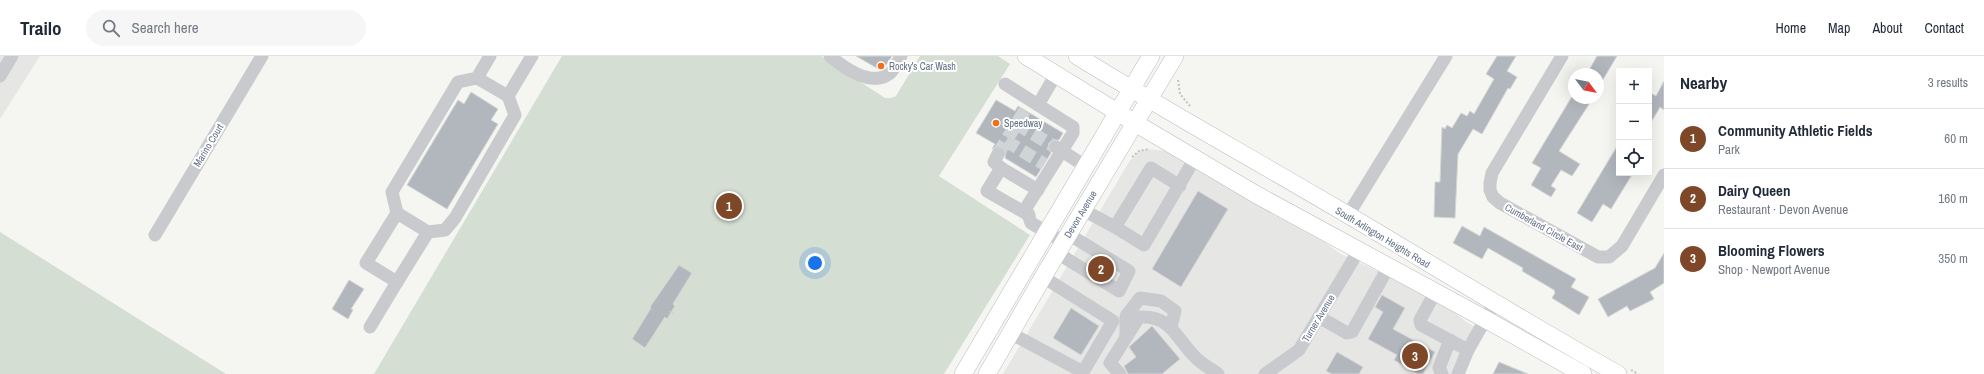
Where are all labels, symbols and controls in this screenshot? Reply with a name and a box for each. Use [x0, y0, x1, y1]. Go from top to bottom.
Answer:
search box [86, 10, 366, 46]
text: Trailo [20, 15, 62, 41]
icon: search [100, 17, 122, 39]
text: Search here [132, 17, 199, 38]
text: Home [1775, 19, 1806, 37]
text: Map [1828, 19, 1850, 37]
text: About [1872, 19, 1902, 37]
text: Contact [1924, 19, 1964, 37]
place label: Rocky's Car Wash [889, 60, 956, 73]
marker: Rocky's Car Wash [876, 61, 886, 71]
north arrow [1568, 68, 1604, 104]
map controls [1616, 68, 1652, 176]
button: + [1616, 68, 1652, 104]
text: Nearby [1680, 71, 1727, 94]
text: 3 results [1928, 74, 1968, 91]
button: − [1616, 104, 1652, 140]
place label: Speedway [1004, 117, 1043, 130]
marker: Speedway [991, 118, 1001, 128]
text: Community Athletic Fields [1718, 120, 1873, 141]
street label: Marino Court [191, 121, 227, 169]
text: 1 [1690, 130, 1696, 147]
text: 60 m [1944, 130, 1968, 147]
button: locate [1616, 140, 1652, 176]
text: Park [1718, 141, 1740, 158]
text: Dairy Queen [1718, 180, 1790, 201]
street label: Devon Avenue [1061, 188, 1100, 240]
text: 2 [1690, 190, 1696, 207]
text: 160 m [1938, 190, 1968, 207]
pin: 1 [716, 191, 742, 221]
street label: Cumberland Circle East [1503, 201, 1586, 255]
text: Restaurant · Devon Avenue [1718, 201, 1848, 218]
street label: South Arlington Heights Road [1333, 204, 1433, 271]
text: Blooming Flowers [1718, 240, 1825, 261]
text: 3 [1690, 250, 1696, 267]
text: 350 m [1938, 250, 1968, 267]
your location [805, 253, 825, 273]
pin: 2 [1088, 254, 1114, 284]
text: Shop · Newport Avenue [1718, 261, 1830, 278]
street label: Turner Avenue [1299, 292, 1338, 344]
pin: 3 [1402, 341, 1428, 371]

